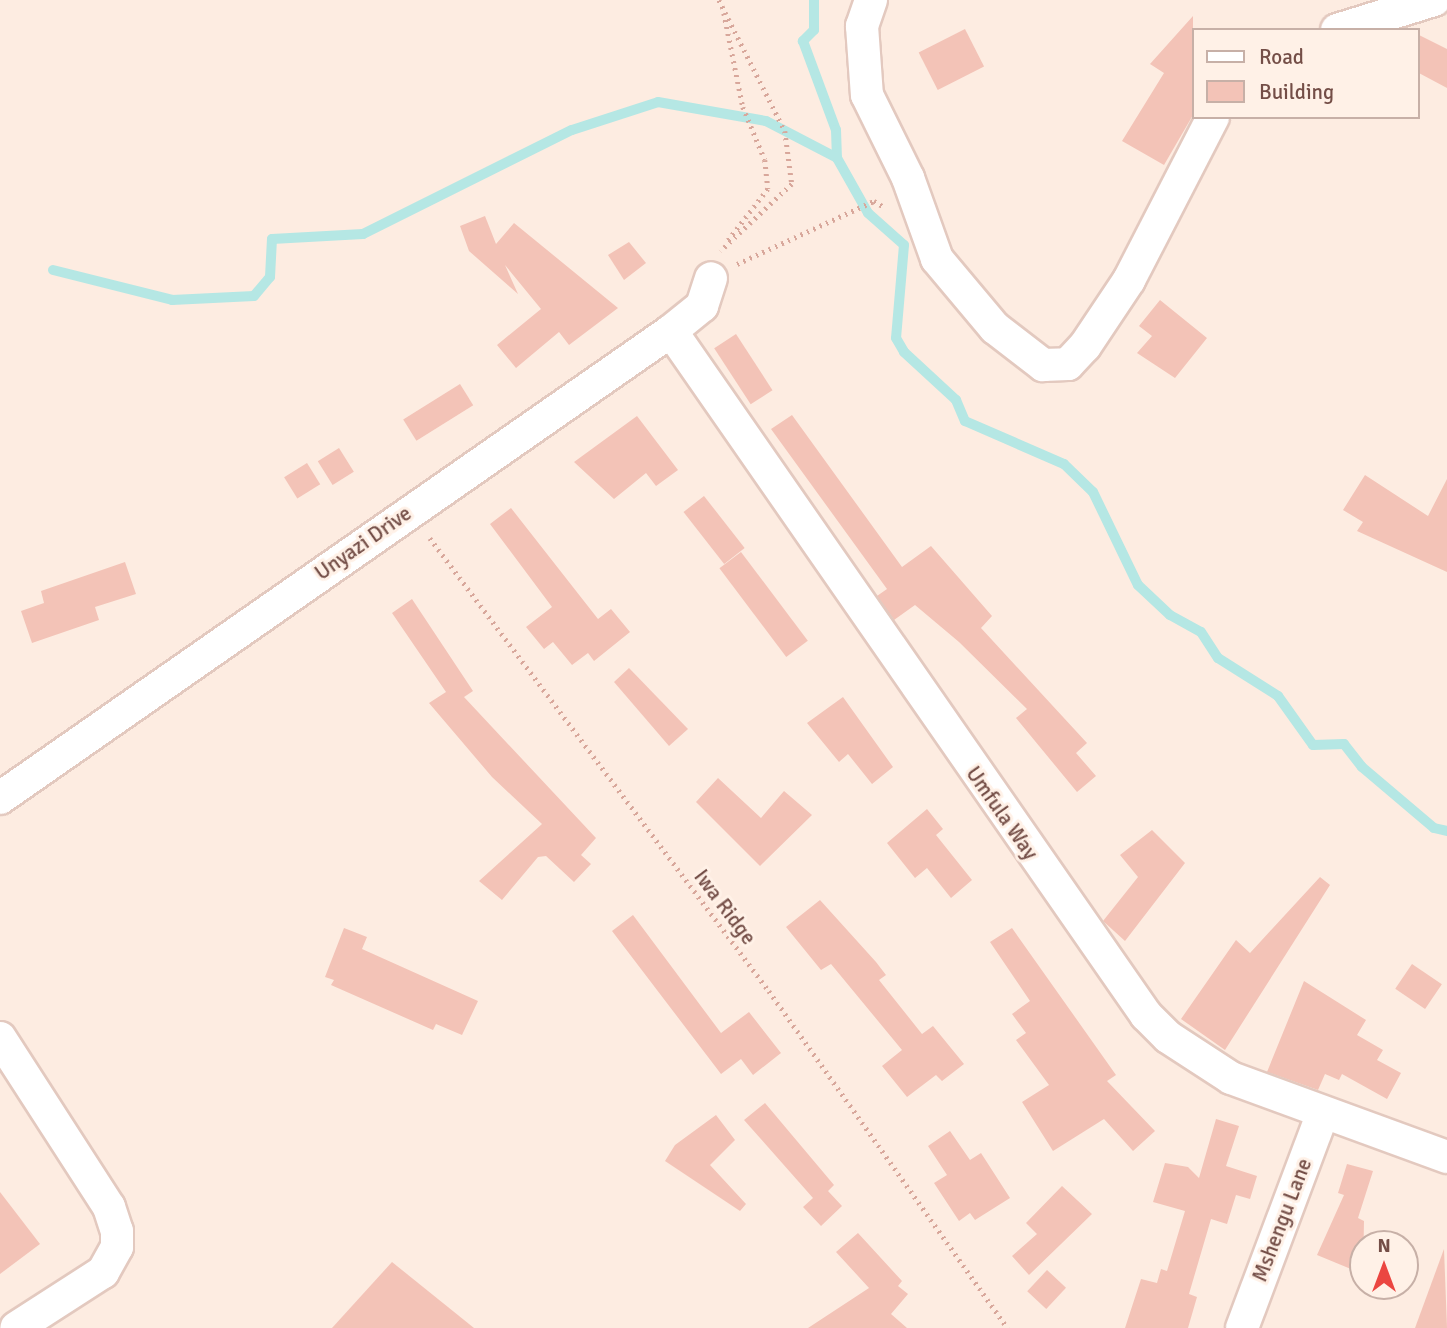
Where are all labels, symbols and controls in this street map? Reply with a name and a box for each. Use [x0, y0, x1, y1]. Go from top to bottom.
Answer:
legend [1192, 28, 1419, 119]
text: Road [1259, 44, 1304, 70]
text: Building [1259, 79, 1334, 105]
street label: Unyazi Drive [310, 501, 416, 585]
street label: Umfula Way [961, 762, 1043, 864]
street label: Iwa Ridge [689, 865, 761, 949]
street label: Mshengu Lane [1247, 1155, 1317, 1285]
north arrow [1349, 1230, 1419, 1300]
text: N [1377, 1234, 1391, 1258]

